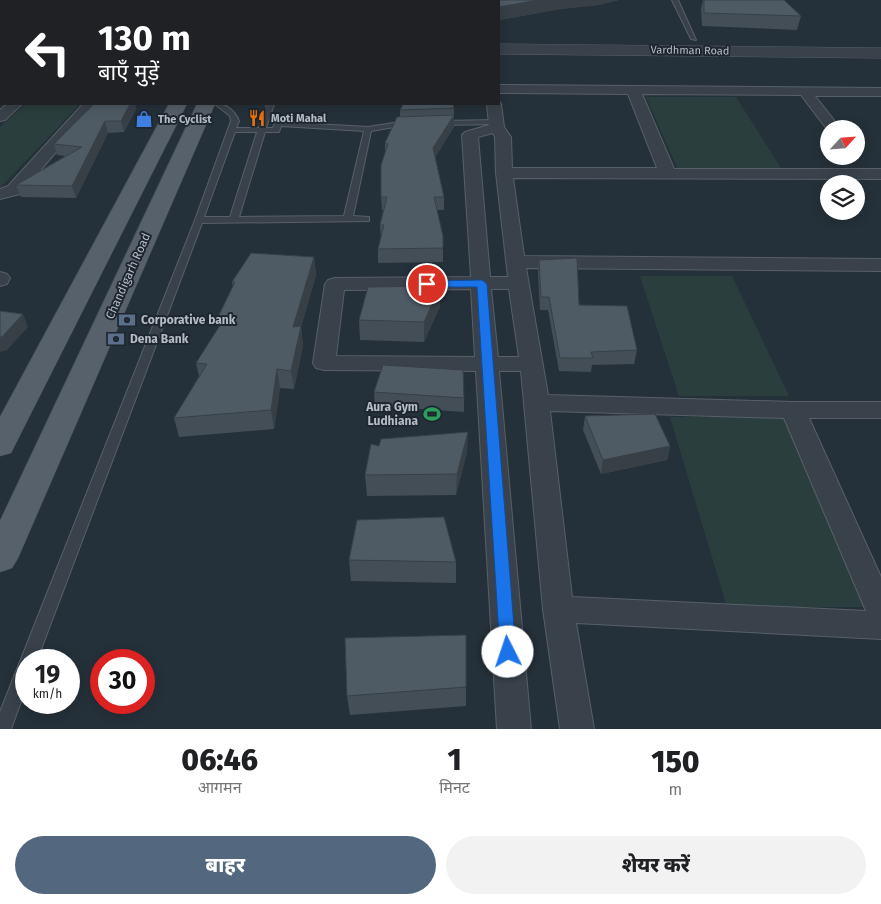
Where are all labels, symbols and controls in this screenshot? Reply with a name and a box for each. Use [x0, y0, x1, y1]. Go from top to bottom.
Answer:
text: 130 m [98, 17, 191, 59]
icon: left [15, 20, 80, 85]
street label: Vardhman Road [651, 43, 729, 58]
text: बाएँ मुड़ें [98, 59, 159, 86]
restaurant icon: Moti Mahal [247, 108, 267, 128]
shop icon: The Cyclist [134, 109, 154, 129]
place label: Moti Mahal [271, 112, 327, 125]
place label: The Cyclist [158, 113, 212, 126]
north arrow [820, 120, 865, 165]
map controls [820, 120, 865, 220]
button: layers [820, 175, 865, 220]
street label: Chandigarh Road [103, 231, 153, 321]
pin [406, 263, 448, 305]
icon: arrive [413, 270, 441, 298]
bank icon: Corporative bank [117, 310, 137, 330]
place label: Corporative bank [141, 313, 236, 327]
bank icon: Dena Bank [106, 329, 126, 349]
place label: Dena Bank [130, 332, 189, 346]
place label: Aura Gym Ludhiana [365, 400, 418, 428]
sports icon: Aura Gym Ludhiana [422, 404, 442, 424]
position arrow [481, 625, 533, 677]
speed limit sign: 30 [90, 649, 155, 714]
text: 19 [35, 660, 60, 690]
text: km/h [33, 687, 62, 701]
text: 06:46 [181, 742, 258, 778]
text: 1 [447, 742, 462, 778]
text: 150 [651, 744, 700, 780]
text: आगमन [198, 778, 242, 797]
text: मिनट [439, 778, 470, 797]
text: m [669, 780, 682, 799]
button: बाहर [15, 836, 436, 894]
button: शेयर करें [446, 836, 866, 894]

